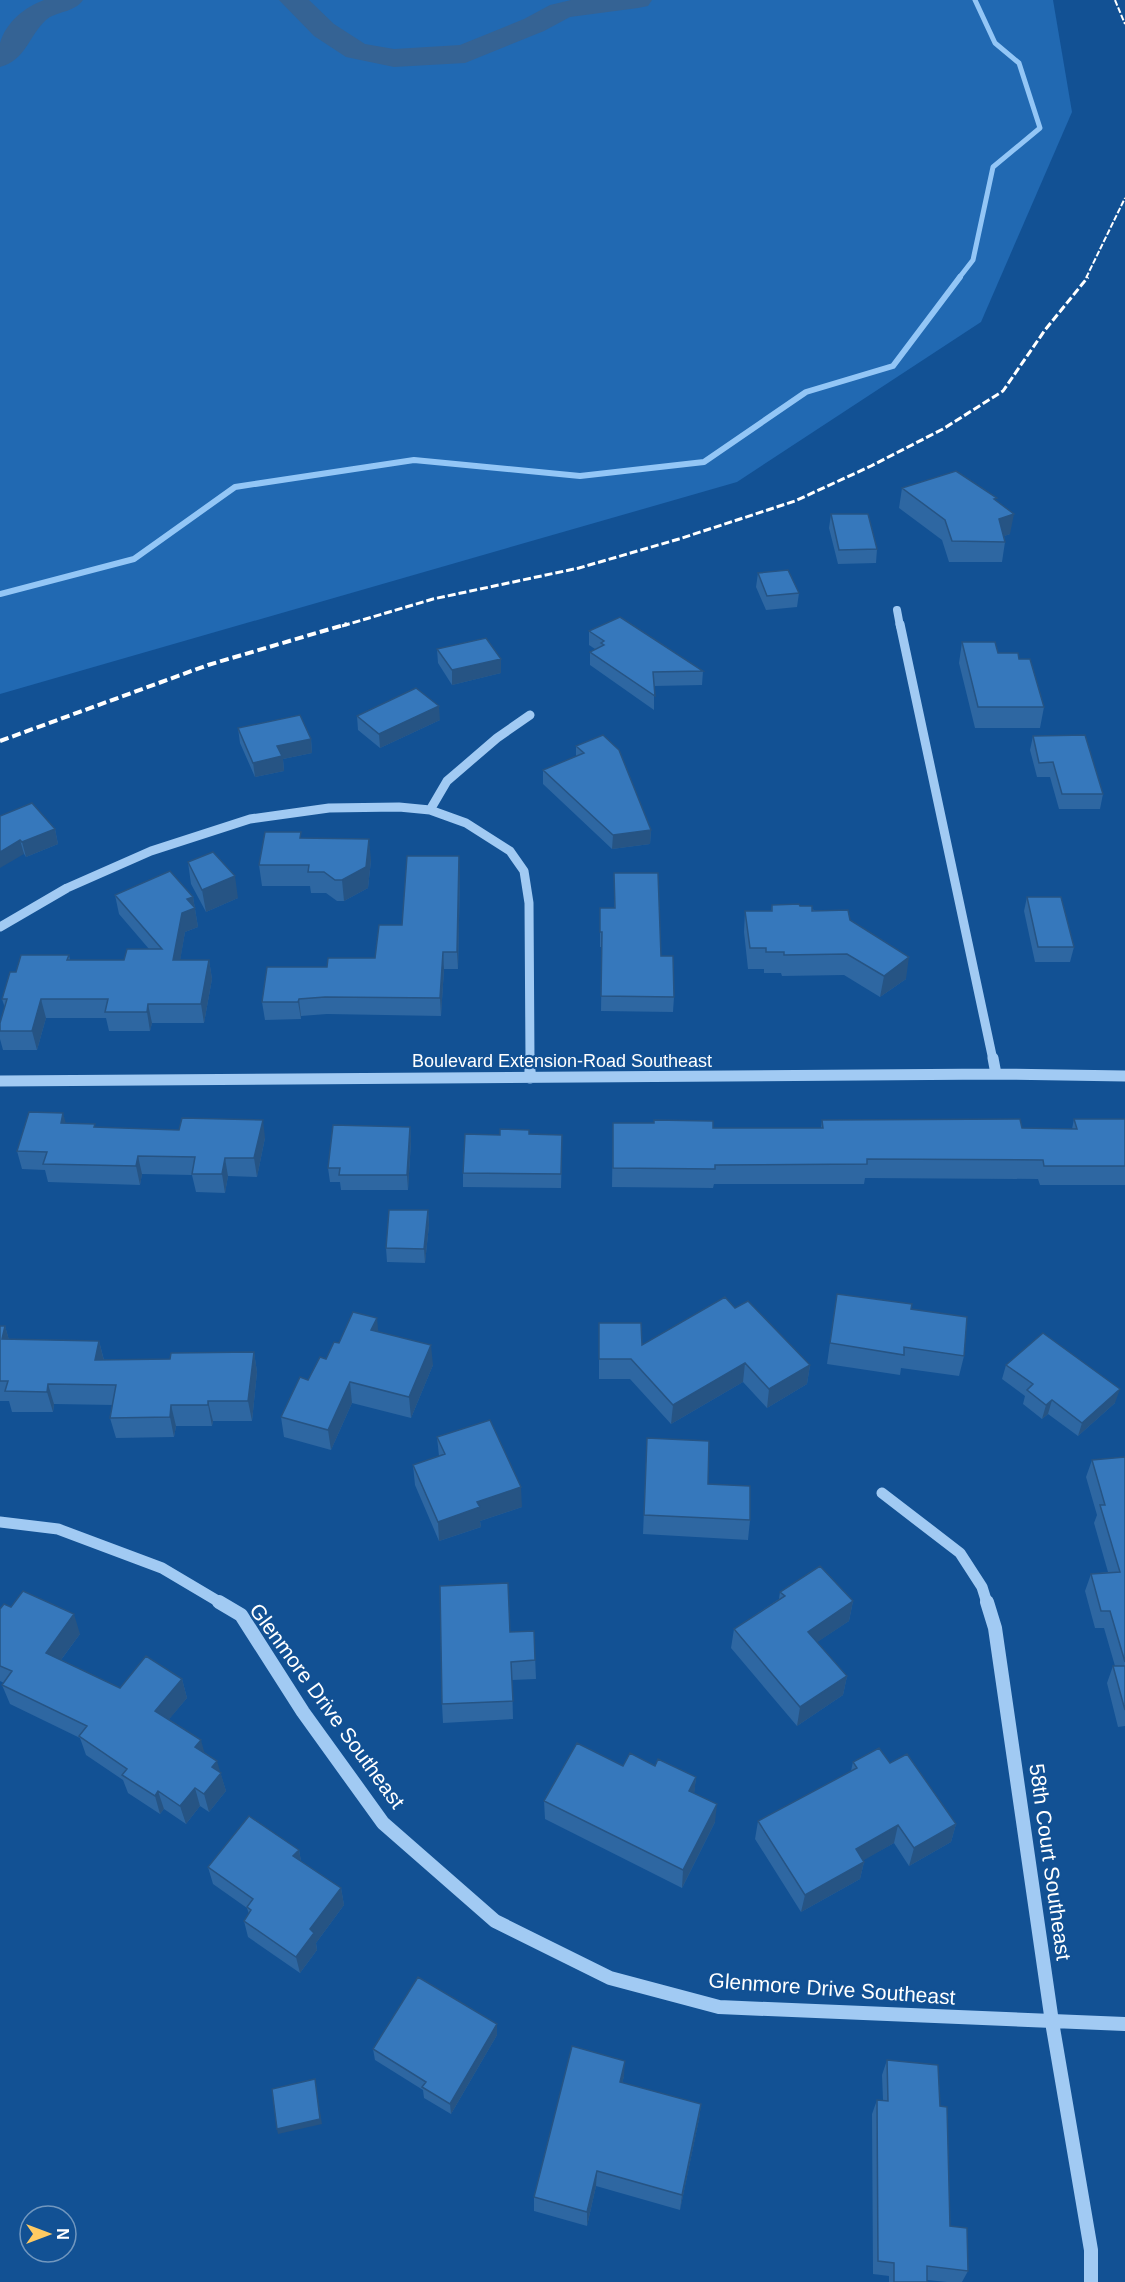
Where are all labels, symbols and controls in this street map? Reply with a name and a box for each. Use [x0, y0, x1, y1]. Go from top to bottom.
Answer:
street label: Boulevard Extension-Road Southeast [412, 1051, 712, 1071]
street label: Glenmore Drive Southeast [245, 1599, 410, 1813]
street label: 58th Court Southeast [1025, 1762, 1076, 1962]
street label: Glenmore Drive Southeast [708, 1968, 956, 2009]
north arrow [18, 2204, 78, 2264]
text: N [54, 2228, 71, 2240]

